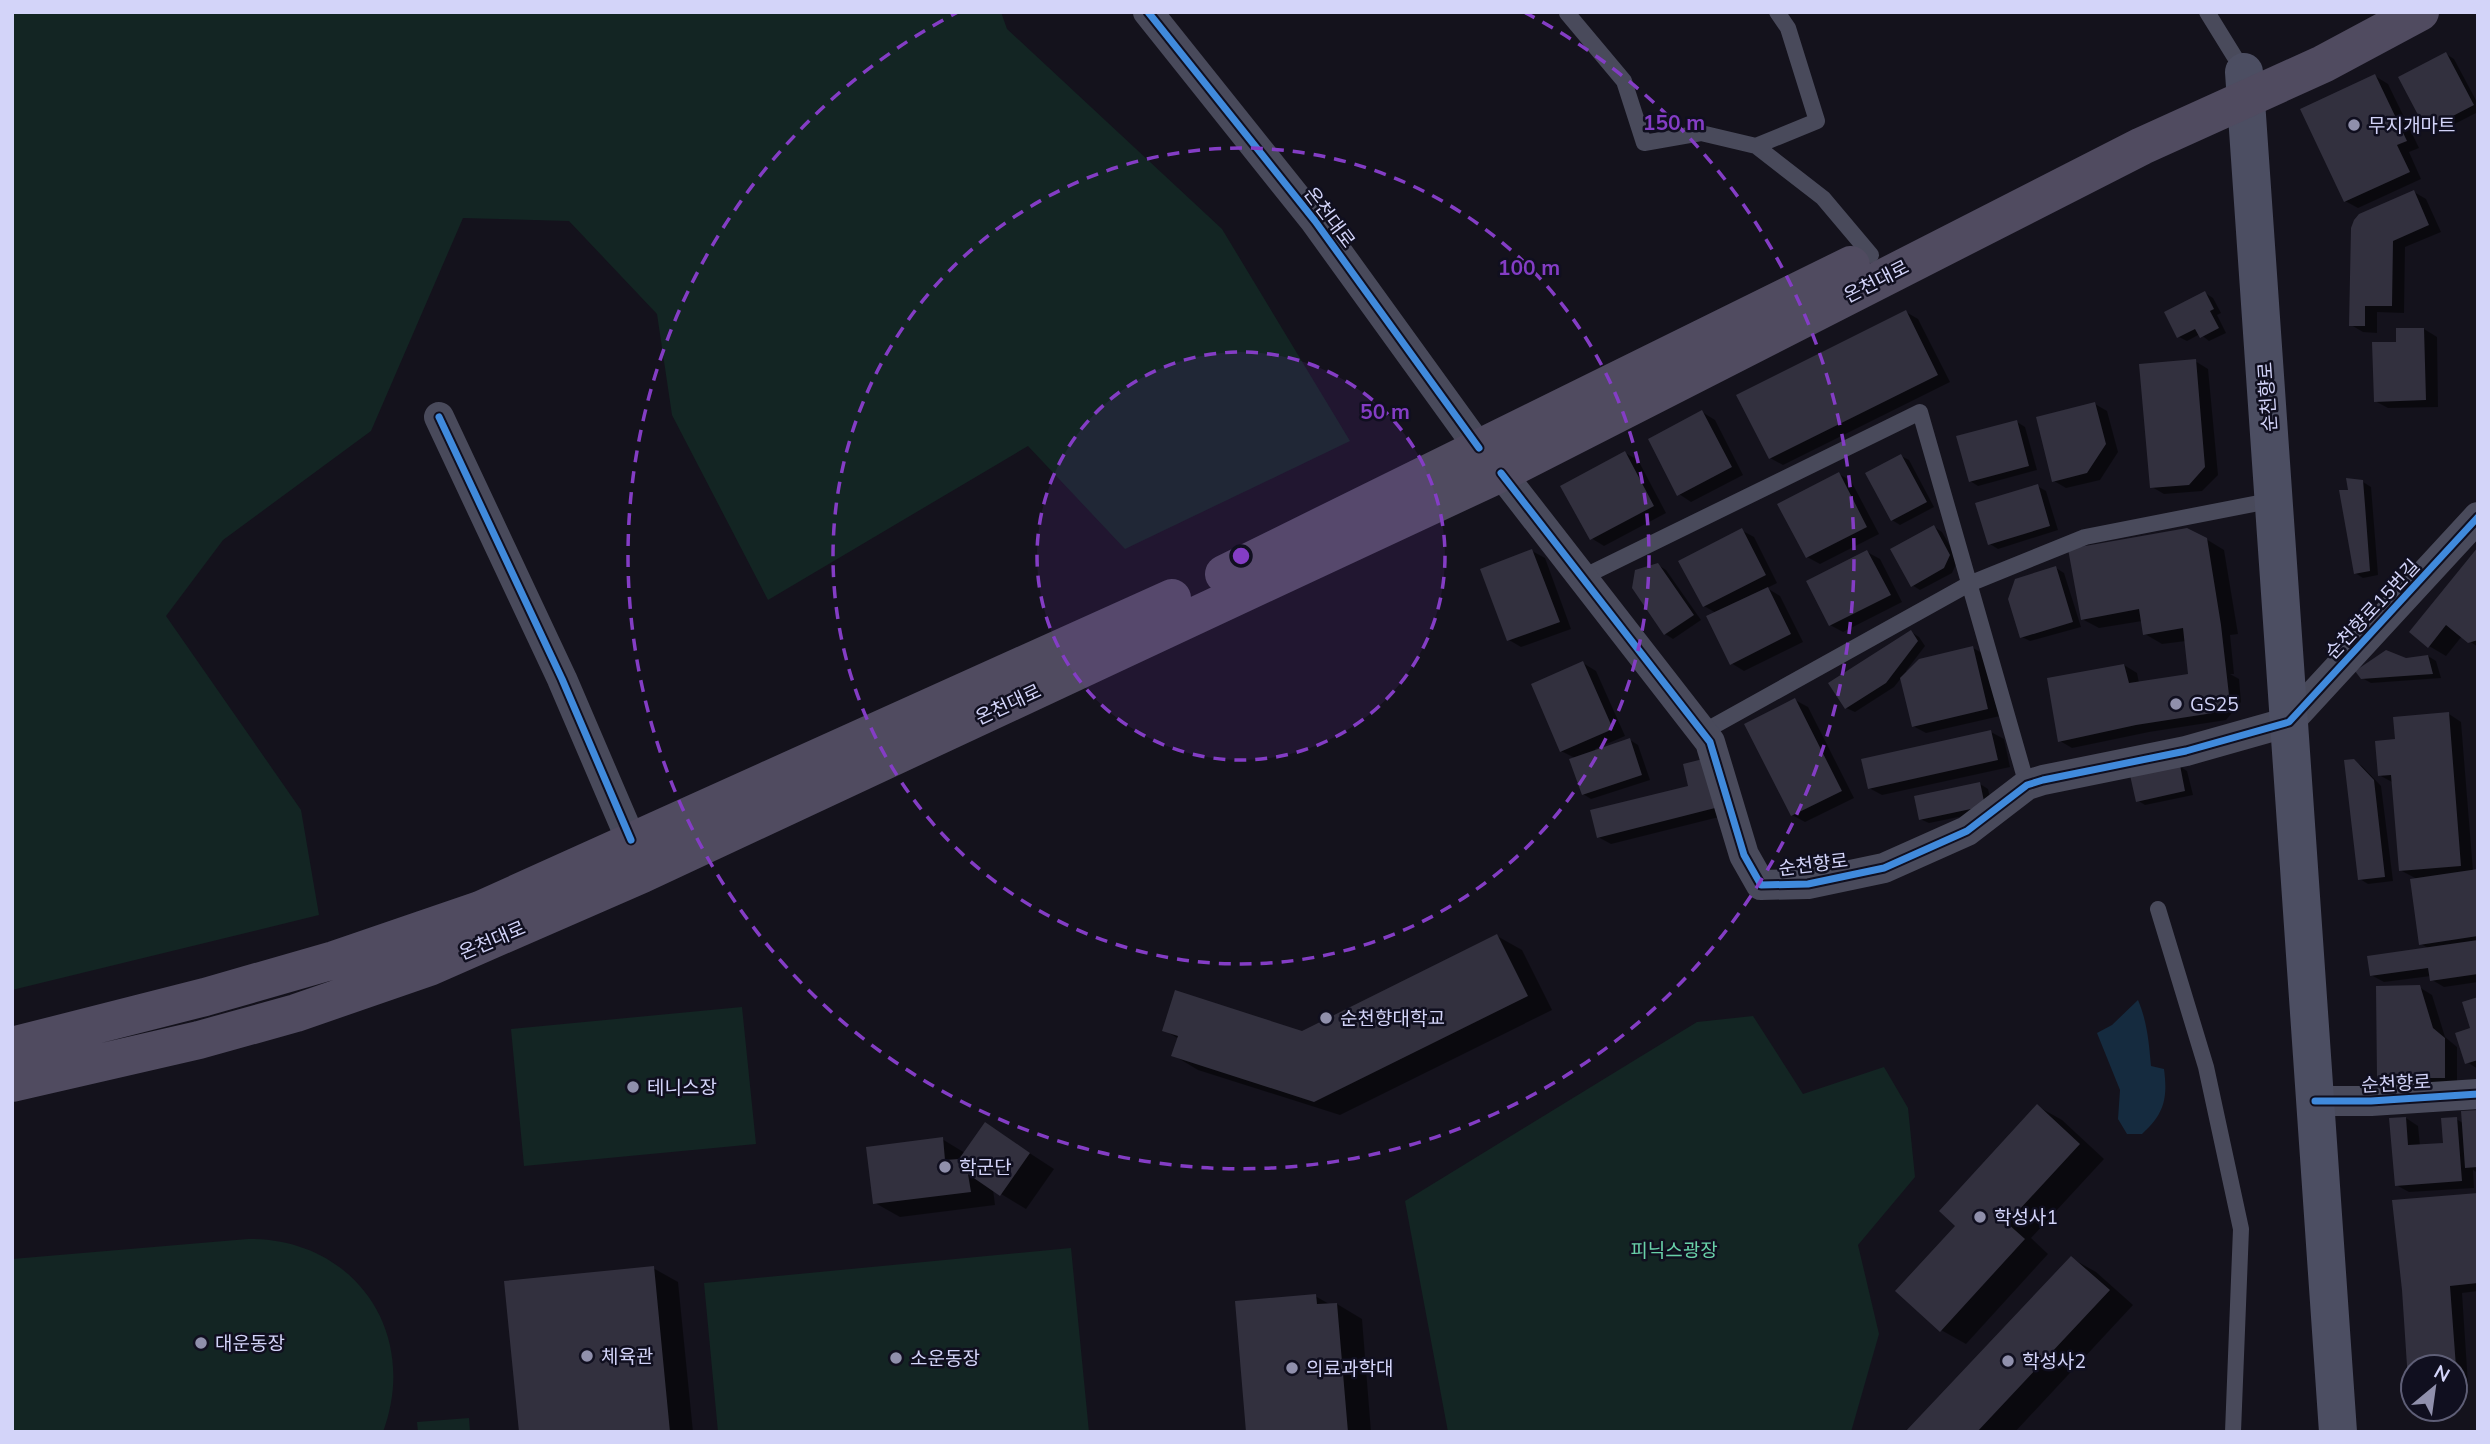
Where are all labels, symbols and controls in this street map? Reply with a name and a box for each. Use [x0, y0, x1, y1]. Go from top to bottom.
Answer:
text: 150 m [1643, 109, 1705, 135]
place label: 무지개마트 [2368, 113, 2455, 137]
marker: 무지개마트 [2346, 117, 2362, 133]
street label: 온천대로 [1299, 182, 1361, 252]
text: 100 m [1498, 254, 1560, 280]
street label: 온천대로 [1839, 254, 1913, 308]
street label: 순천향로 [2253, 361, 2281, 433]
text: 50 m [1360, 398, 1410, 424]
centre of rings [1229, 544, 1253, 568]
street label: 순천향로15번길 [2320, 554, 2424, 664]
street label: 온천대로 [971, 678, 1045, 730]
place label: GS25 [2190, 692, 2239, 716]
marker: GS25 [2168, 696, 2184, 712]
street label: 순천향로 [1777, 848, 1849, 880]
street label: 온천대로 [455, 915, 529, 965]
place label: 순천향대학교 [1340, 1006, 1445, 1030]
marker: 순천향대학교 [1318, 1010, 1334, 1026]
street label: 순천향로 [2360, 1069, 2432, 1097]
place label: 테니스장 [647, 1075, 717, 1099]
marker: 테니스장 [625, 1079, 641, 1095]
place label: 학군단 [959, 1155, 1012, 1179]
marker: 학군단 [937, 1159, 953, 1175]
place label: 학성사1 [1994, 1205, 2058, 1229]
marker: 학성사1 [1972, 1209, 1988, 1225]
park label: 피닉스광장 [1630, 1238, 1718, 1262]
place label: 대운동장 [215, 1331, 285, 1355]
marker: 대운동장 [193, 1335, 209, 1351]
place label: 체육관 [601, 1344, 653, 1368]
place label: 소운동장 [910, 1346, 980, 1370]
marker: 체육관 [579, 1348, 595, 1364]
place label: 학성사2 [2022, 1349, 2086, 1373]
marker: 소운동장 [888, 1350, 904, 1366]
marker: 학성사2 [2000, 1353, 2016, 1369]
north arrow [2399, 1353, 2469, 1423]
place label: 의료과학대 [1306, 1356, 1393, 1380]
text: N [2430, 1359, 2454, 1387]
marker: 의료과학대 [1284, 1360, 1300, 1376]

